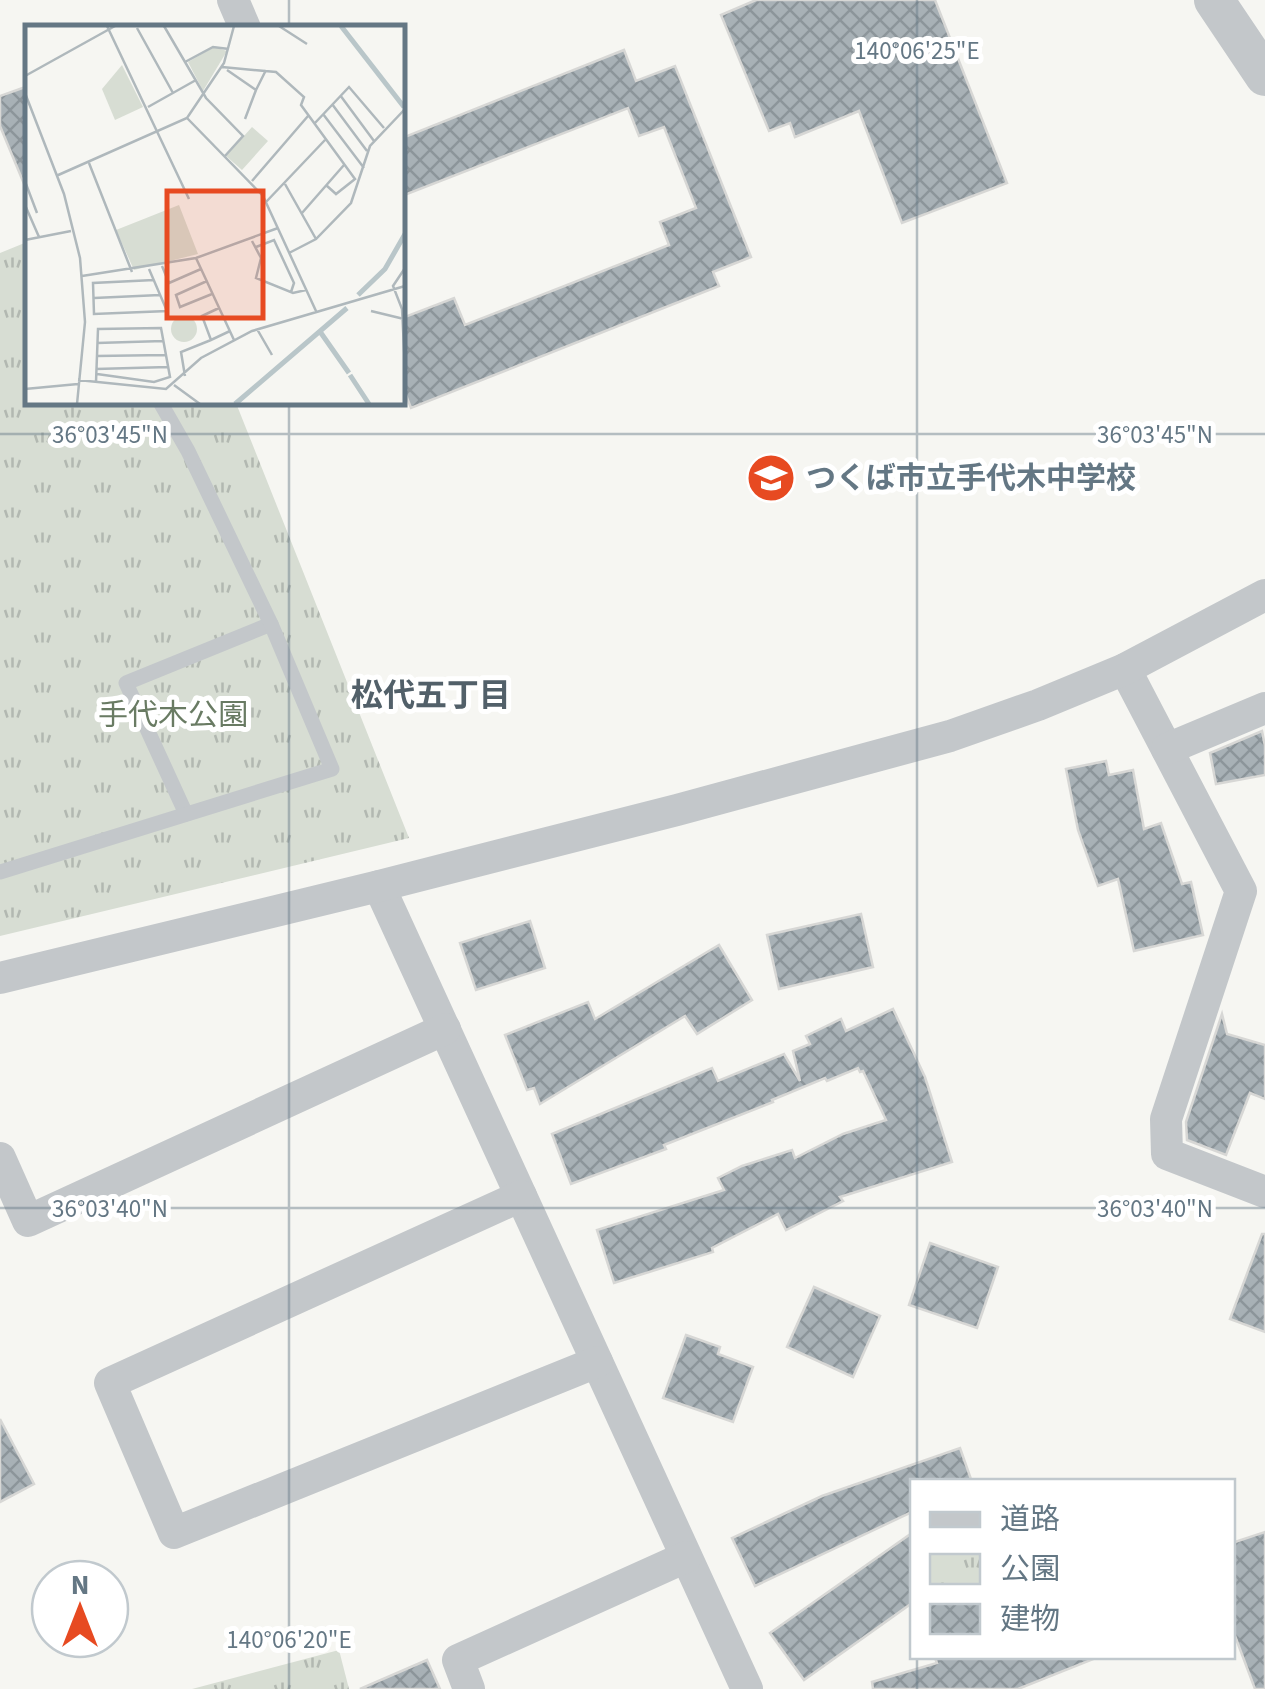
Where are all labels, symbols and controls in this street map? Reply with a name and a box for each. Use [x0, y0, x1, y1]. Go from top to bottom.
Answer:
inset map [25, 25, 405, 405]
text: 140°06'25"E [854, 33, 980, 69]
text: 36°03'45"N [52, 417, 168, 453]
text: 36°03'45"N [1097, 417, 1213, 453]
school or university icon: つくば市立手代木中学校 [745, 452, 797, 504]
place label: つくば市立手代木中学校 [806, 457, 1136, 500]
district label: 松代五丁目 [351, 673, 511, 719]
park label: 手代木公園 [98, 694, 248, 737]
text: 36°03'40"N [52, 1191, 168, 1227]
text: 36°03'40"N [1097, 1191, 1213, 1227]
legend [910, 1479, 1235, 1659]
text: 道路 [1000, 1498, 1060, 1541]
text: 公園 [1000, 1548, 1060, 1591]
north arrow [30, 1559, 130, 1659]
text: N [71, 1565, 89, 1605]
text: 建物 [1000, 1598, 1060, 1641]
text: 140°06'20"E [226, 1622, 352, 1658]

